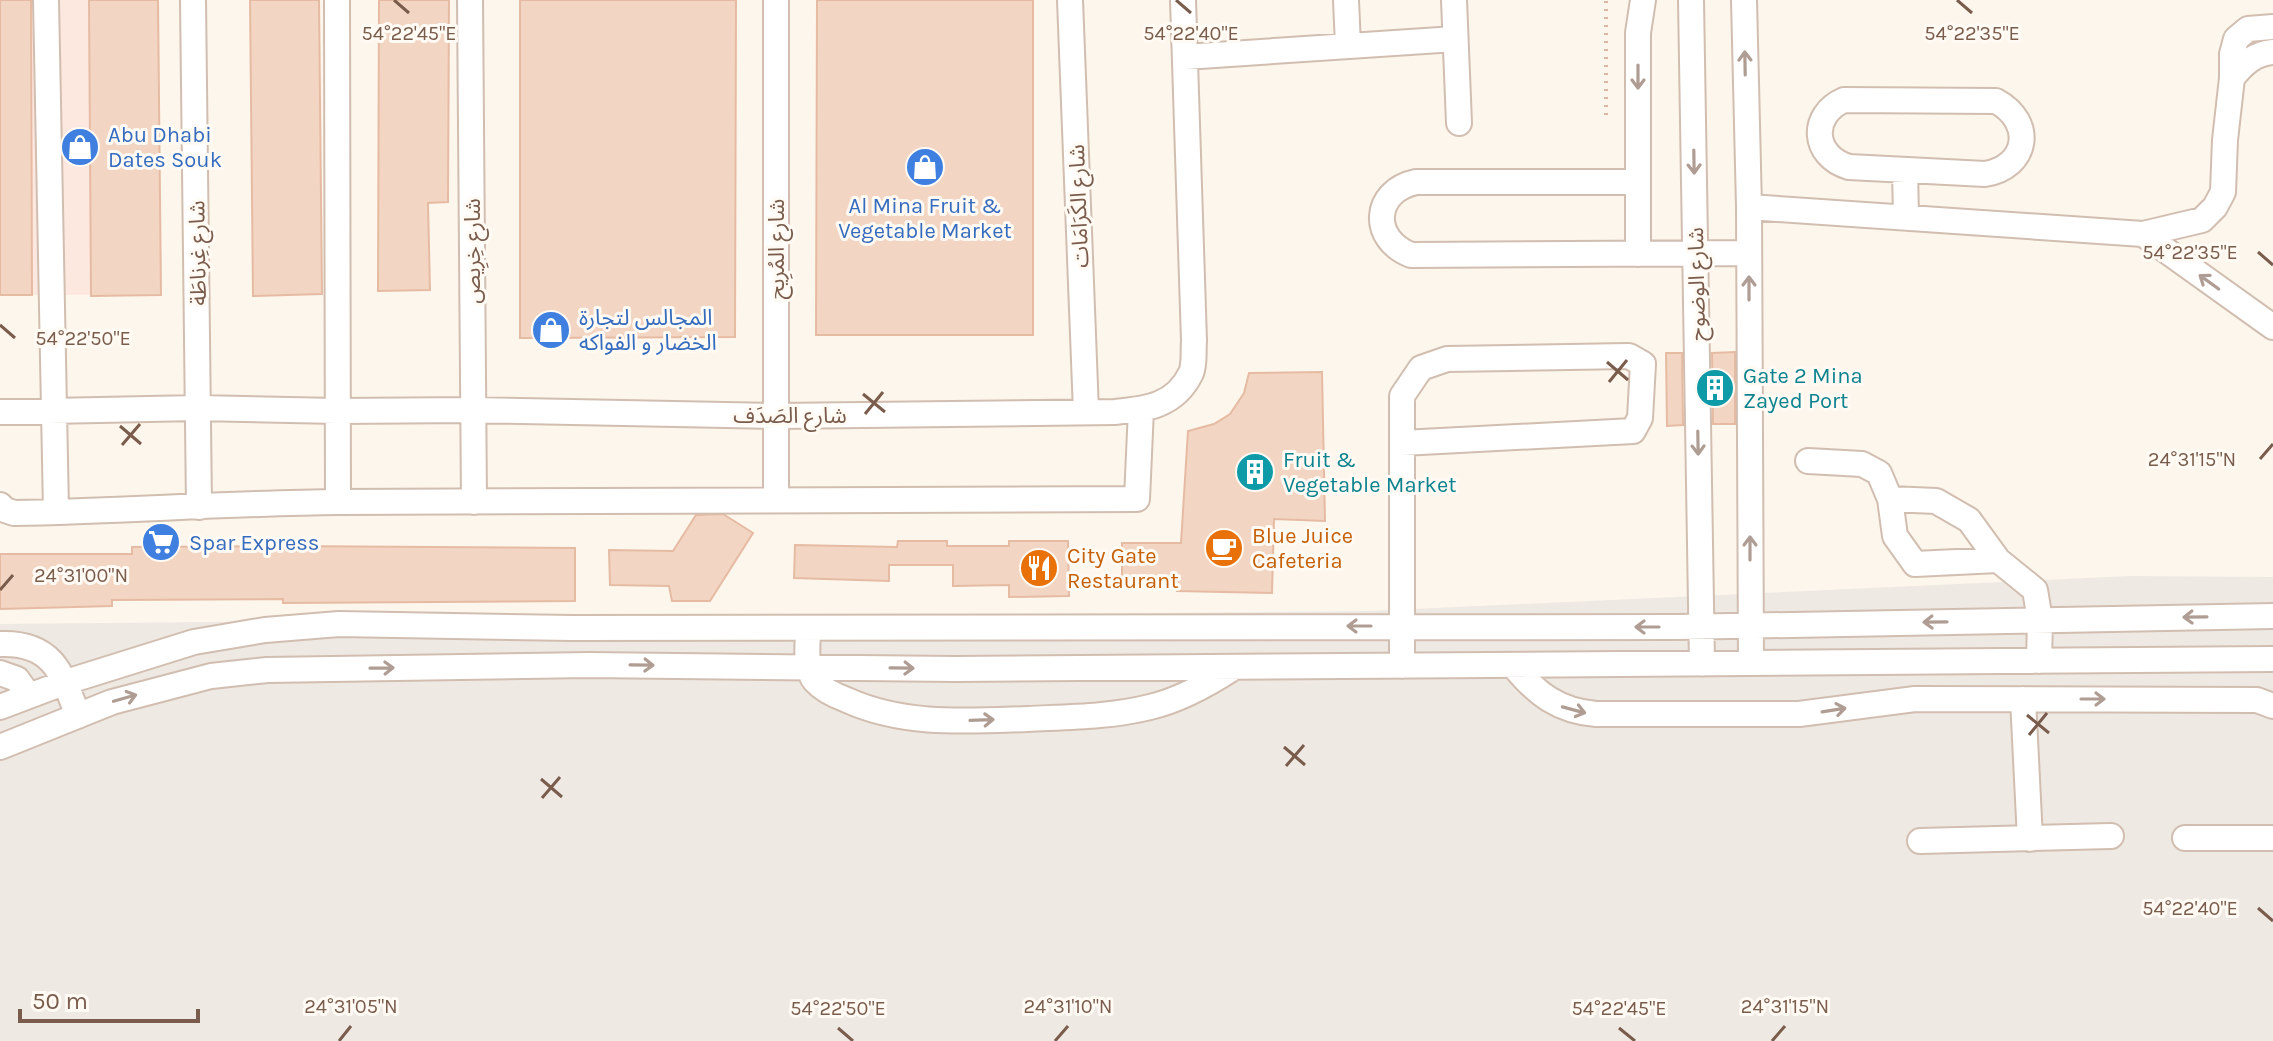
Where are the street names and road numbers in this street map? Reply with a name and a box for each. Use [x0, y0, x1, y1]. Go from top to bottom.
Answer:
street label: شارع الكَرَامَات [1064, 144, 1097, 268]
street label: شارع خِرِيص [460, 198, 489, 304]
street label: شارع المُرِيح [764, 199, 793, 299]
street label: شارع غِرناطَة [184, 200, 215, 306]
street label: شارع الوضوح [1683, 227, 1714, 341]
street label: شارع الصَدَف [733, 403, 847, 432]

